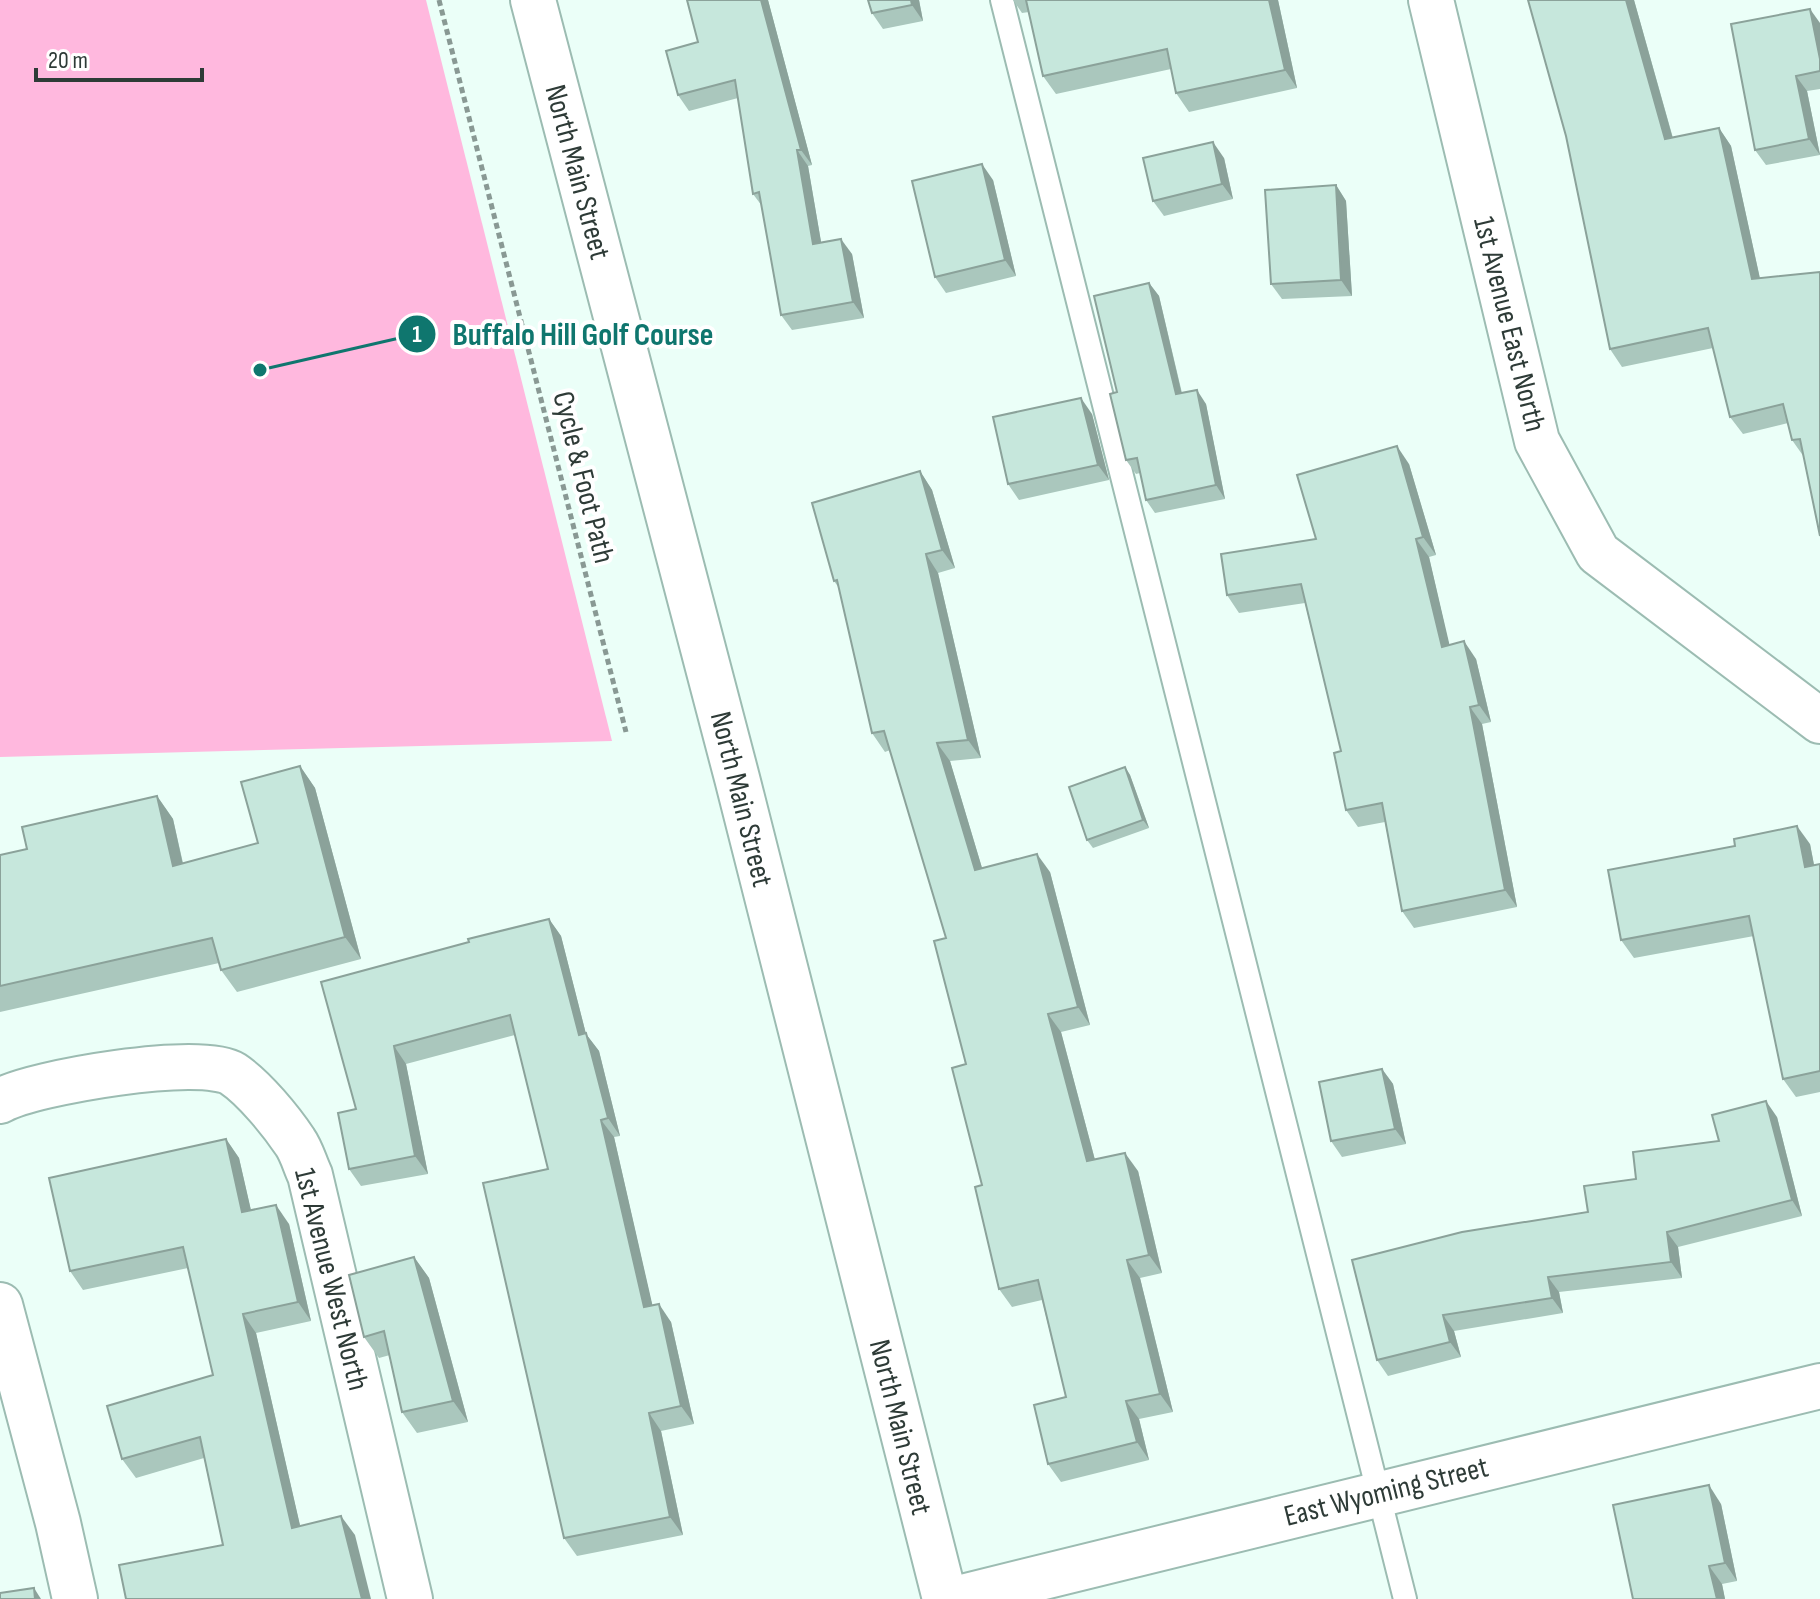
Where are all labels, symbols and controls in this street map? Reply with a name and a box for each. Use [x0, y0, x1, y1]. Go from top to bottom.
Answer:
scale bar [36, 32, 202, 82]
text: 20 m [48, 46, 88, 75]
street label: North Main Street [536, 81, 618, 264]
street label: 1st Avenue East North [1465, 213, 1553, 435]
callout: Buffalo Hill Golf Course [397, 306, 730, 362]
text: Buffalo Hill Golf Course [452, 316, 714, 355]
text: 1 [412, 320, 422, 349]
street label: Cycle & Foot Path [544, 388, 622, 567]
street label: North Main Street [702, 708, 780, 891]
street label: 1st Avenue West North [286, 1164, 376, 1394]
street label: North Main Street [861, 1336, 939, 1519]
street label: East Wyoming Street [1280, 1449, 1492, 1535]

